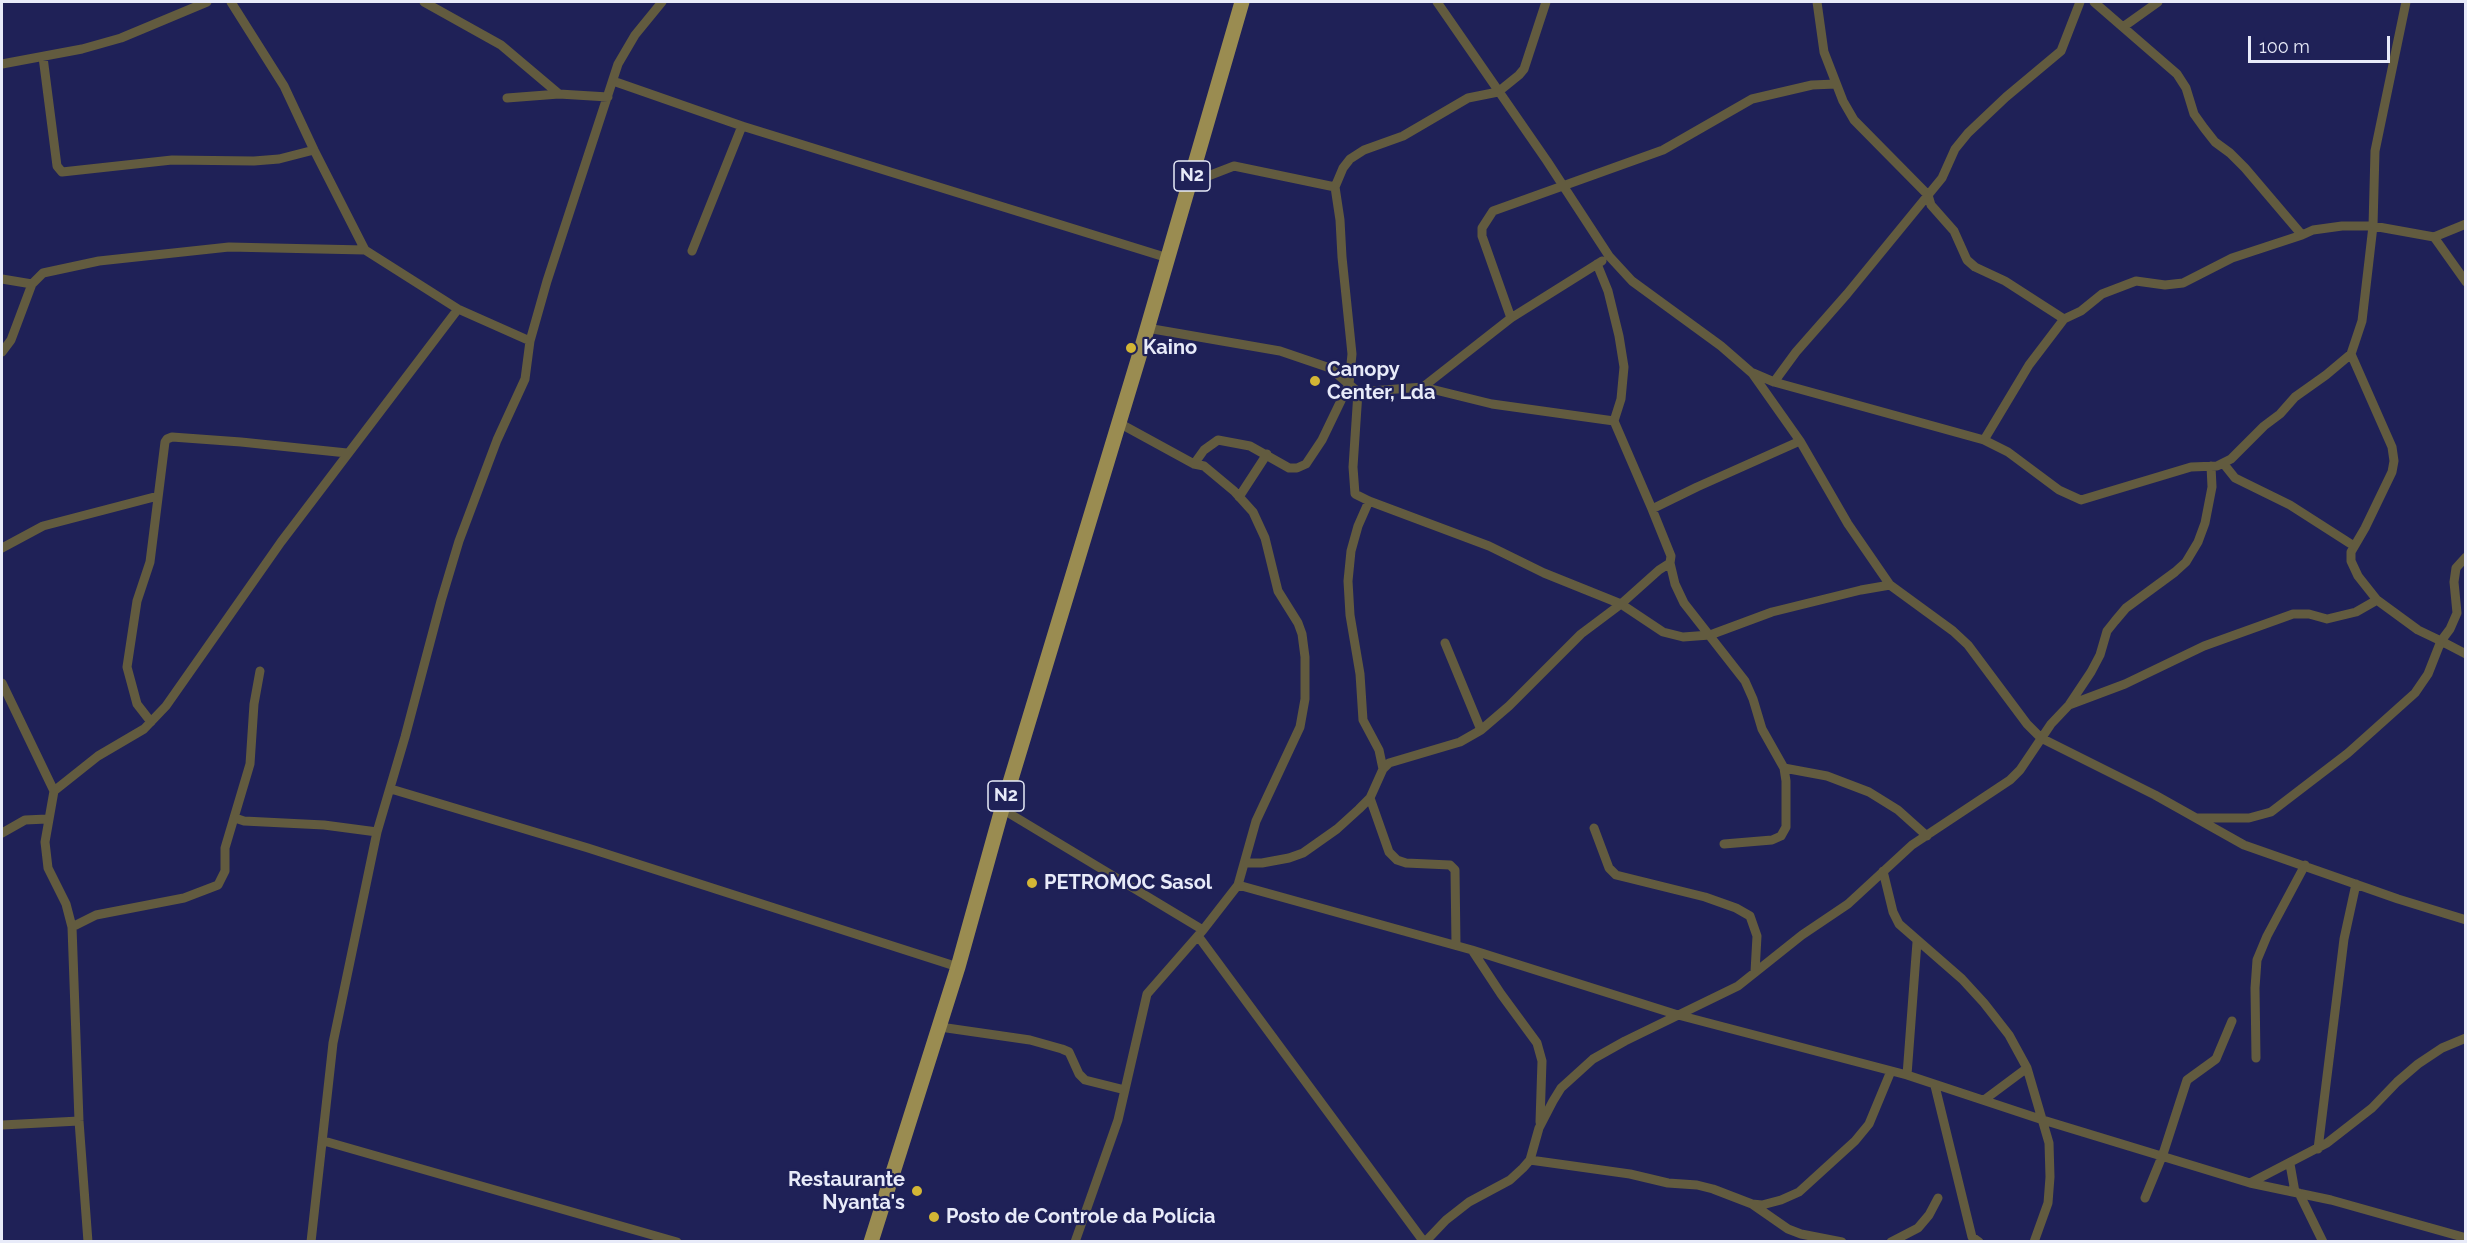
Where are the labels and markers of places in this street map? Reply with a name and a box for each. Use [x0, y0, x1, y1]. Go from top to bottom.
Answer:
place label: Kaino [1143, 336, 1197, 360]
marker: Kaino [1124, 341, 1138, 355]
place label: Canopy Center, Lda [1327, 358, 1435, 405]
marker: Canopy Center, Lda [1308, 374, 1322, 388]
place label: PETROMOC Sasol [1044, 871, 1212, 895]
marker: PETROMOC Sasol [1025, 876, 1039, 890]
place label: Restaurante Nyanta's [788, 1168, 905, 1215]
marker: Restaurante Nyanta's [910, 1184, 924, 1198]
place label: Posto de Controle da Polícia [946, 1205, 1216, 1229]
marker: Posto de Controle da Polícia [927, 1210, 941, 1224]

